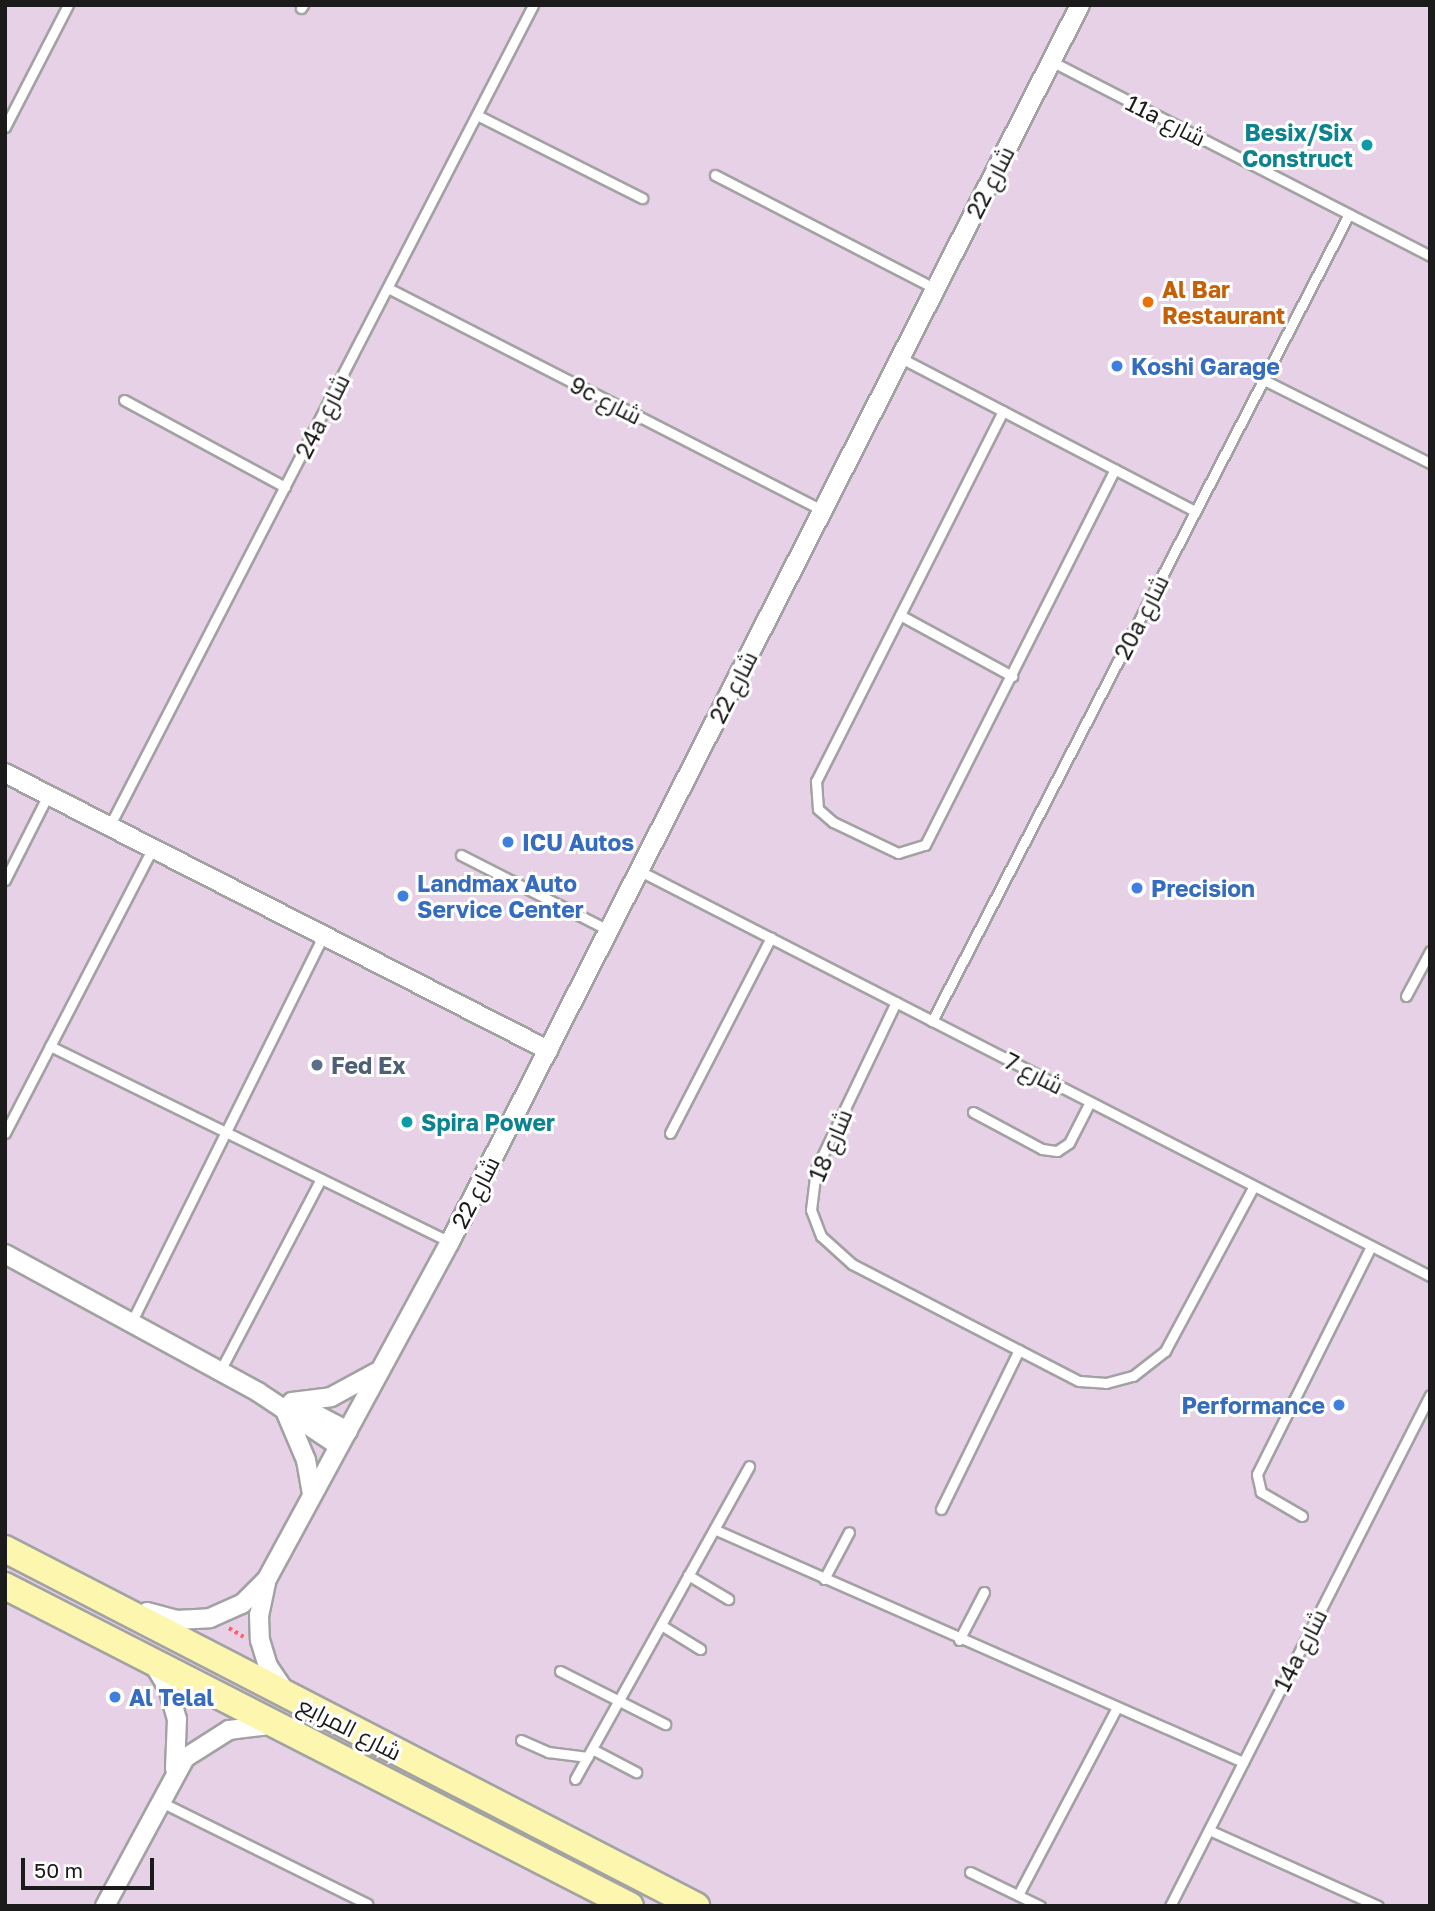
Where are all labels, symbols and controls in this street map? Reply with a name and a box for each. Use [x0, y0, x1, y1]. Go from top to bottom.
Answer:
street label: 11a شارع [1122, 88, 1210, 152]
place label: Besix/Six Construct [1242, 118, 1353, 172]
marker: Besix/Six Construct [1359, 137, 1375, 153]
street label: شارع 22 [960, 141, 1020, 223]
place label: Al Bar Restaurant [1162, 275, 1285, 329]
marker: Al Bar Restaurant [1140, 294, 1156, 310]
place label: Koshi Garage [1131, 352, 1280, 380]
marker: Koshi Garage [1109, 358, 1125, 374]
street label: 24a شارع [289, 369, 355, 463]
street label: 9c شارع [566, 370, 646, 430]
street label: 20a شارع [1108, 570, 1174, 664]
street label: شارع 22 [703, 646, 763, 728]
place label: ICU Autos [522, 828, 634, 856]
marker: ICU Autos [500, 834, 516, 850]
place label: Landmax Auto Service Center [417, 869, 584, 923]
place label: Precision [1151, 874, 1255, 902]
marker: Precision [1129, 880, 1145, 896]
marker: Landmax Auto Service Center [395, 888, 411, 904]
street label: شارع 7 [1000, 1047, 1068, 1099]
place label: Fed Ex [331, 1051, 406, 1079]
marker: Fed Ex [309, 1057, 325, 1073]
street label: شارع 18 [803, 1105, 857, 1185]
place label: Spira Power [421, 1108, 555, 1136]
marker: Spira Power [399, 1114, 415, 1130]
street label: شارع 22 [445, 1151, 505, 1233]
place label: Performance [1182, 1391, 1325, 1419]
marker: Performance [1331, 1397, 1347, 1413]
street label: 14a شارع [1268, 1604, 1332, 1696]
place label: Al Telal [129, 1683, 214, 1711]
marker: Al Telal [107, 1689, 123, 1705]
street label: شارع المرابع [294, 1690, 406, 1766]
scale bar [24, 1844, 158, 1888]
text: 50 m [34, 1857, 83, 1883]

